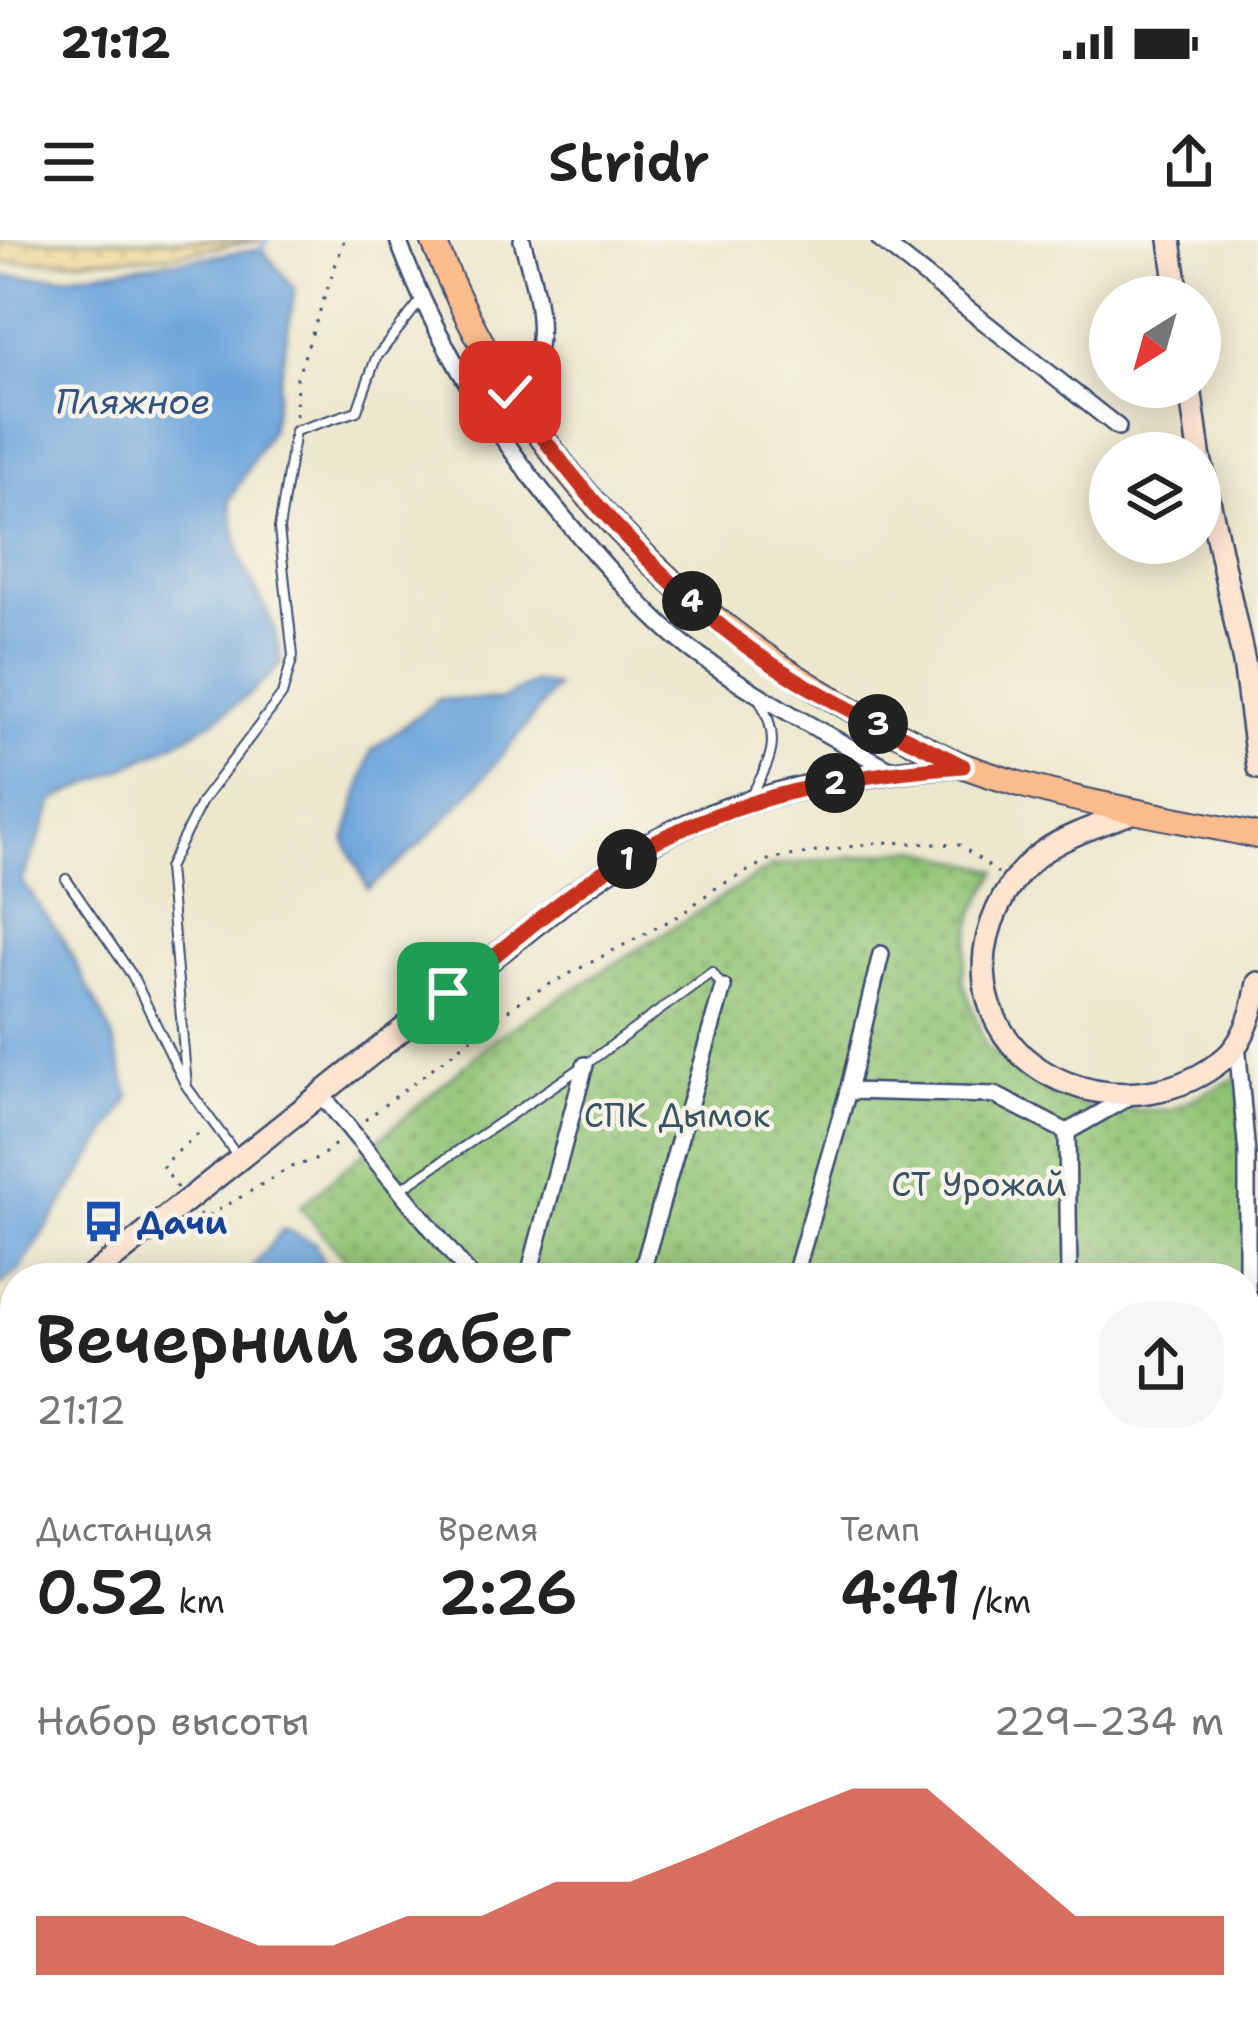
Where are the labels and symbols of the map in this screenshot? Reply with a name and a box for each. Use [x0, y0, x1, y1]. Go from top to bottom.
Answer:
north arrow [1089, 276, 1221, 408]
pin [459, 341, 561, 443]
water label: Пляжное [56, 377, 210, 426]
pin: 4 [662, 571, 722, 631]
pin: 3 [848, 694, 908, 754]
pin: 2 [805, 753, 865, 813]
pin: 1 [597, 829, 657, 889]
pin [397, 942, 499, 1044]
park label: СПК Дымок [584, 1093, 770, 1138]
park label: СТ Урожай [891, 1162, 1067, 1207]
bus stop icon: Дачи [80, 1199, 126, 1245]
place label: Дачи [137, 1200, 228, 1245]

